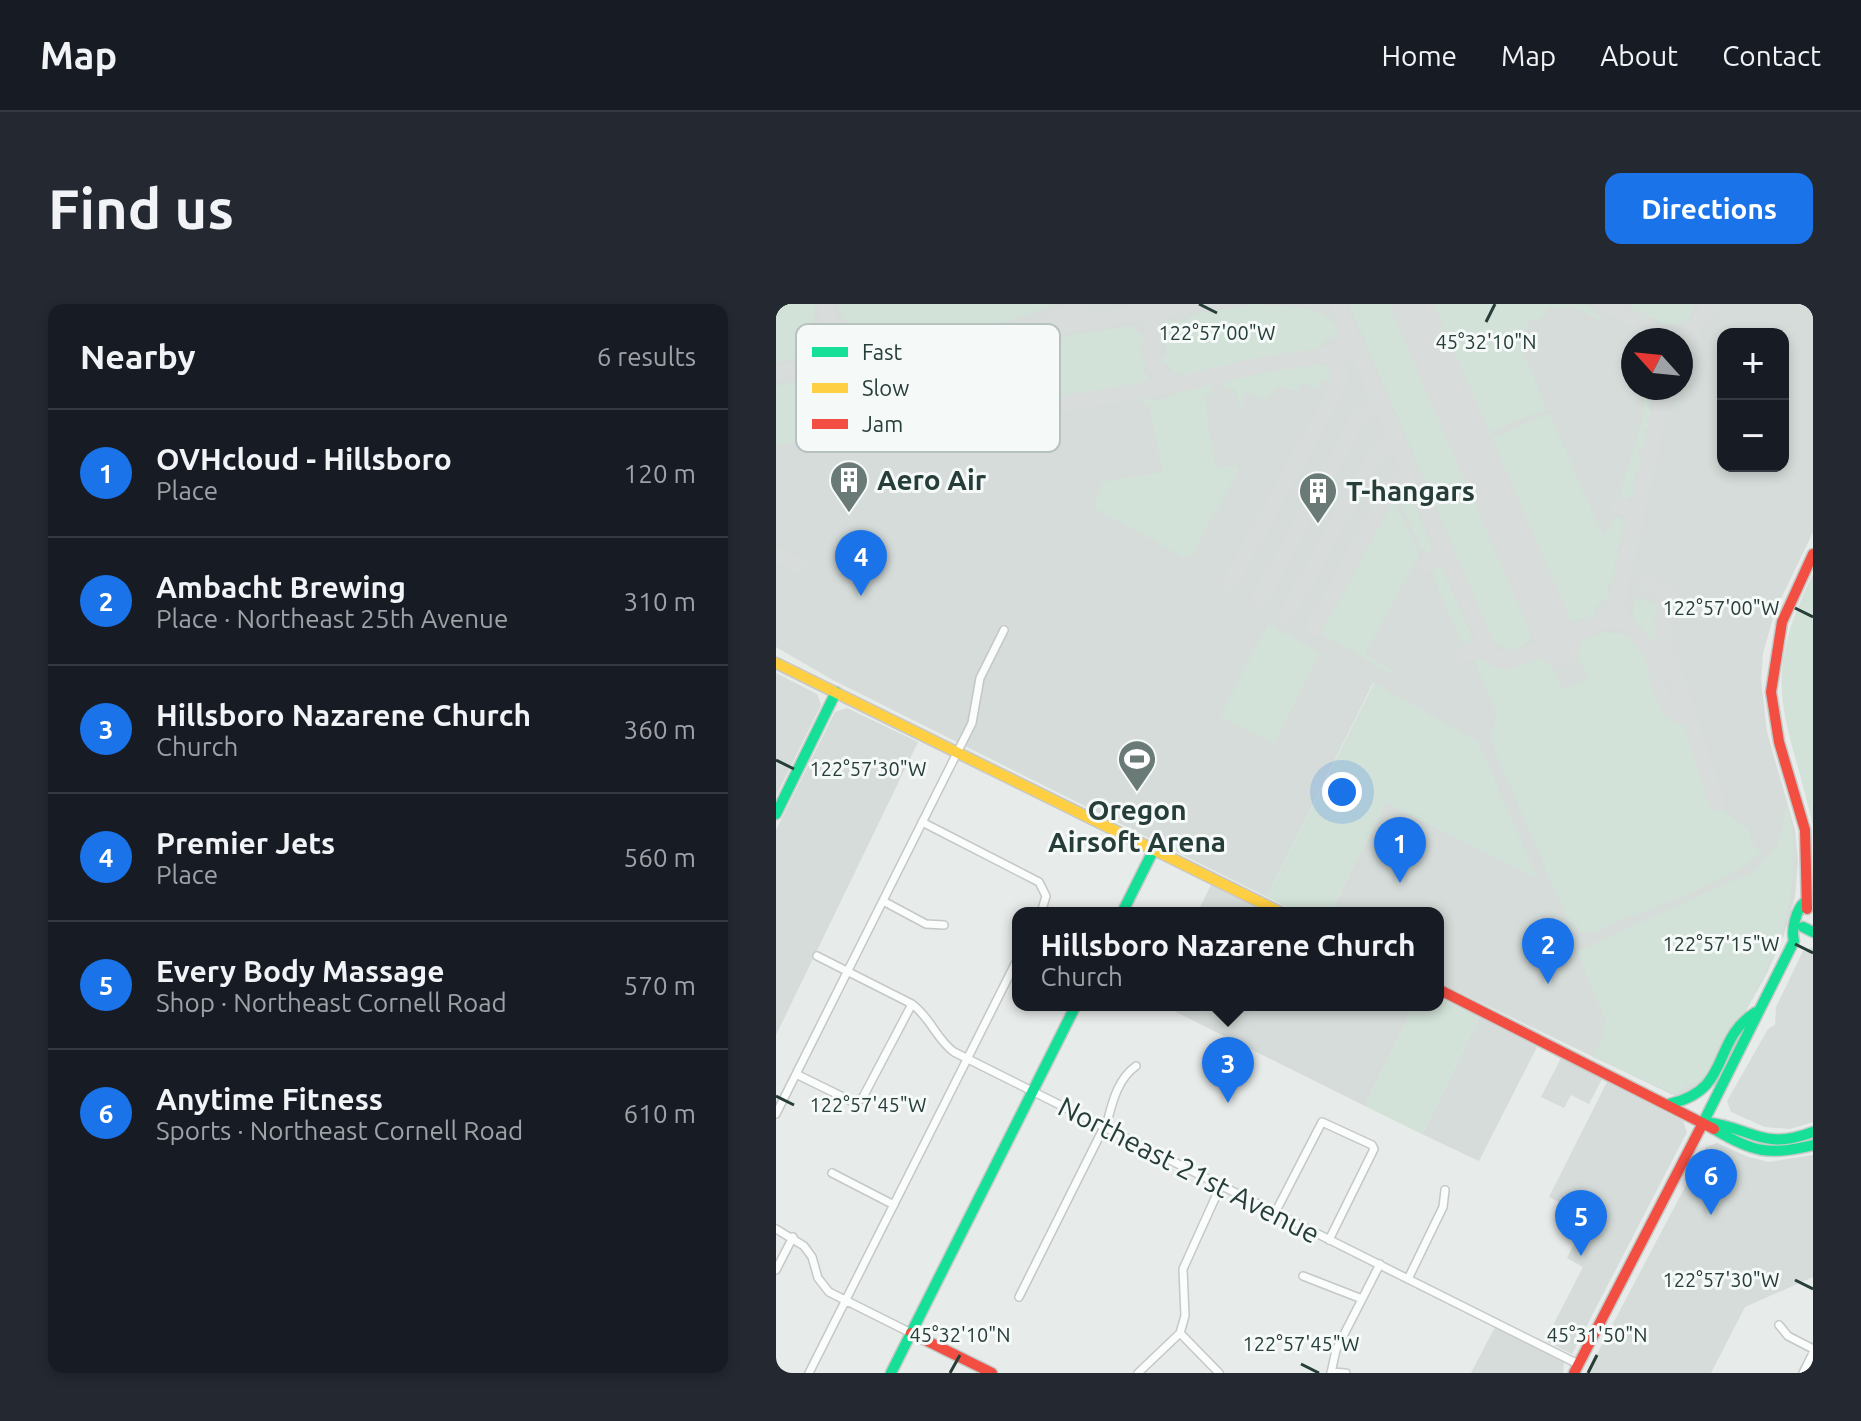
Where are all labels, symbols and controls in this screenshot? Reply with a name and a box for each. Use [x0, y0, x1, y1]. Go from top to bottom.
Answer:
text: Map [40, 34, 117, 76]
text: Home [1382, 40, 1457, 71]
text: Map [1501, 40, 1556, 71]
text: About [1600, 40, 1678, 71]
text: Contact [1722, 40, 1821, 71]
button: Directions [1605, 173, 1813, 244]
text: Find us [48, 177, 234, 240]
text: 122°57'00"W [1159, 321, 1275, 344]
legend [796, 324, 1060, 452]
north arrow [1621, 328, 1693, 400]
map controls [1717, 328, 1789, 472]
button: + [1717, 328, 1789, 400]
text: 45°32'10"N [1435, 330, 1537, 353]
text: Nearby [80, 337, 195, 375]
text: Fast [862, 339, 903, 364]
text: 6 results [597, 342, 696, 371]
text: Slow [862, 375, 909, 400]
button: − [1717, 400, 1789, 472]
text: Jam [862, 411, 903, 436]
text: OVHcloud - Hillsboro [156, 442, 452, 476]
text: 1 [99, 459, 113, 488]
text: 120 m [624, 459, 696, 488]
building icon: Aero Air [828, 459, 870, 514]
place label: Aero Air [877, 464, 987, 495]
building icon: T-hangars [1297, 470, 1339, 525]
place label: T-hangars [1346, 475, 1475, 506]
text: Place [156, 476, 218, 505]
pin: 4 [835, 530, 887, 596]
text: Ambacht Brewing [156, 570, 406, 604]
text: 2 [99, 587, 113, 616]
text: 310 m [624, 587, 696, 616]
text: 122°57'00"W [1663, 596, 1779, 619]
text: Place · Northeast 25th Avenue [156, 604, 508, 633]
text: Hillsboro Nazarene Church [156, 698, 531, 732]
text: 3 [99, 715, 113, 744]
text: 360 m [624, 715, 696, 744]
text: Church [156, 732, 238, 761]
sports icon: Oregon Airsoft Arena [1116, 738, 1158, 793]
text: 122°57'30"W [810, 757, 926, 780]
your location [1322, 772, 1362, 812]
place label: Oregon Airsoft Arena [1048, 794, 1226, 857]
pin: 1 [1374, 817, 1426, 883]
text: Premier Jets [156, 826, 335, 860]
text: 4 [99, 843, 113, 872]
text: 560 m [624, 843, 696, 872]
text: Place [156, 860, 218, 889]
popup [1012, 907, 1444, 1011]
pin: 2 [1522, 918, 1574, 984]
text: Hillsboro Nazarene Church [1041, 928, 1416, 962]
text: 122°57'15"W [1663, 932, 1779, 955]
text: Every Body Massage [156, 954, 445, 988]
text: Church [1041, 962, 1123, 991]
text: 5 [99, 971, 113, 1000]
text: 570 m [624, 971, 696, 1000]
text: Shop · Northeast Cornell Road [156, 988, 507, 1017]
pin: 3 [1202, 1037, 1254, 1103]
text: Anytime Fitness [156, 1082, 383, 1116]
street label: Northeast 21st Avenue [1053, 1090, 1325, 1249]
text: 122°57'45"W [810, 1093, 926, 1116]
text: 6 [99, 1099, 113, 1128]
text: 610 m [624, 1099, 696, 1128]
text: Sports · Northeast Cornell Road [156, 1116, 523, 1145]
pin: 6 [1685, 1149, 1737, 1215]
pin: 5 [1555, 1190, 1607, 1256]
text: 122°57'30"W [1663, 1268, 1779, 1291]
text: 45°32'10"N [909, 1323, 1011, 1346]
text: 45°31'50"N [1546, 1323, 1648, 1346]
text: 122°57'45"W [1243, 1332, 1359, 1355]

